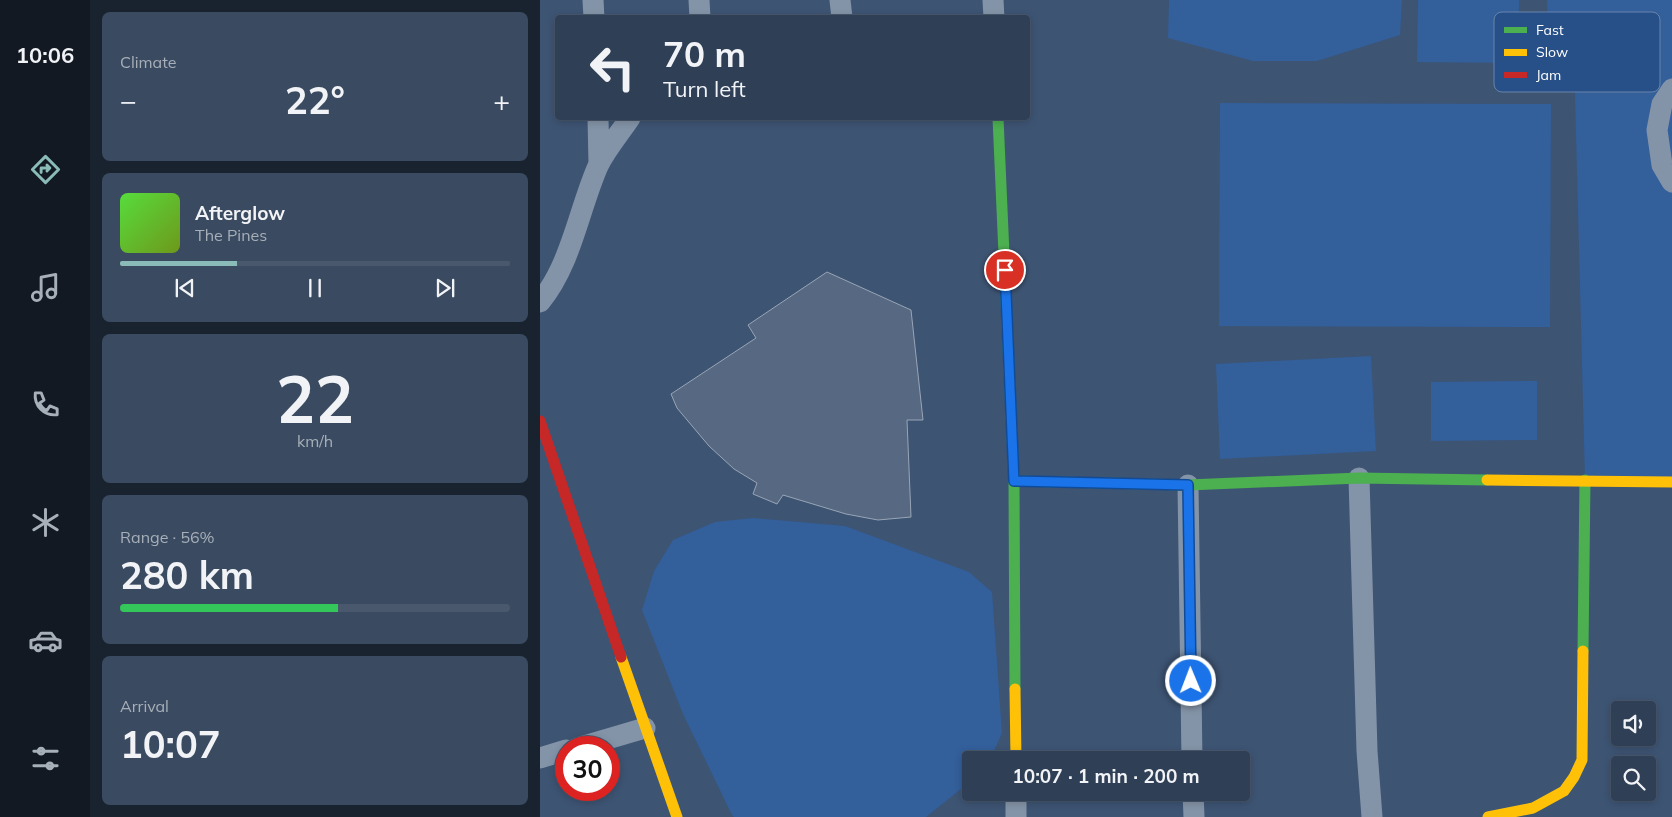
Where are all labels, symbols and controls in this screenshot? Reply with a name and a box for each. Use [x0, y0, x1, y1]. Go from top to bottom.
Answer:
legend [1494, 12, 1660, 92]
text: Fast [1536, 21, 1564, 39]
text: 70 m [663, 32, 746, 76]
icon: left [580, 35, 645, 100]
text: 10:06 [16, 41, 74, 69]
text: Slow [1536, 43, 1568, 61]
text: Climate [120, 52, 176, 72]
text: Jam [1536, 66, 1561, 84]
text: Turn left [663, 75, 746, 103]
text: 22° [285, 76, 345, 124]
text: − [120, 83, 137, 118]
text: + [493, 83, 510, 118]
icon: directions [28, 152, 63, 187]
text: Afterglow [195, 201, 285, 225]
text: The Pines [195, 225, 267, 245]
pin [984, 249, 1026, 291]
icon: arrive [991, 256, 1019, 284]
icon: music [28, 270, 63, 305]
icon: previous [171, 274, 199, 302]
icon: pause [301, 274, 329, 302]
icon: next [431, 274, 459, 302]
text: 22 [276, 358, 354, 439]
icon: phone [28, 387, 63, 422]
text: km/h [297, 431, 333, 451]
icon: climate [28, 505, 63, 540]
text: Range · 56% [120, 527, 215, 547]
text: 280 km [120, 551, 254, 599]
icon: car [28, 623, 63, 658]
position arrow [1164, 654, 1216, 706]
text: Arrival [120, 696, 169, 716]
map controls [1611, 701, 1656, 801]
button: sound [1611, 701, 1656, 746]
text: 10:07 [120, 720, 221, 768]
speed limit sign: 30 [555, 736, 620, 801]
icon: filters [28, 741, 63, 776]
button: search [1611, 756, 1656, 801]
text: 10:07 · 1 min · 200 m [1012, 764, 1200, 788]

